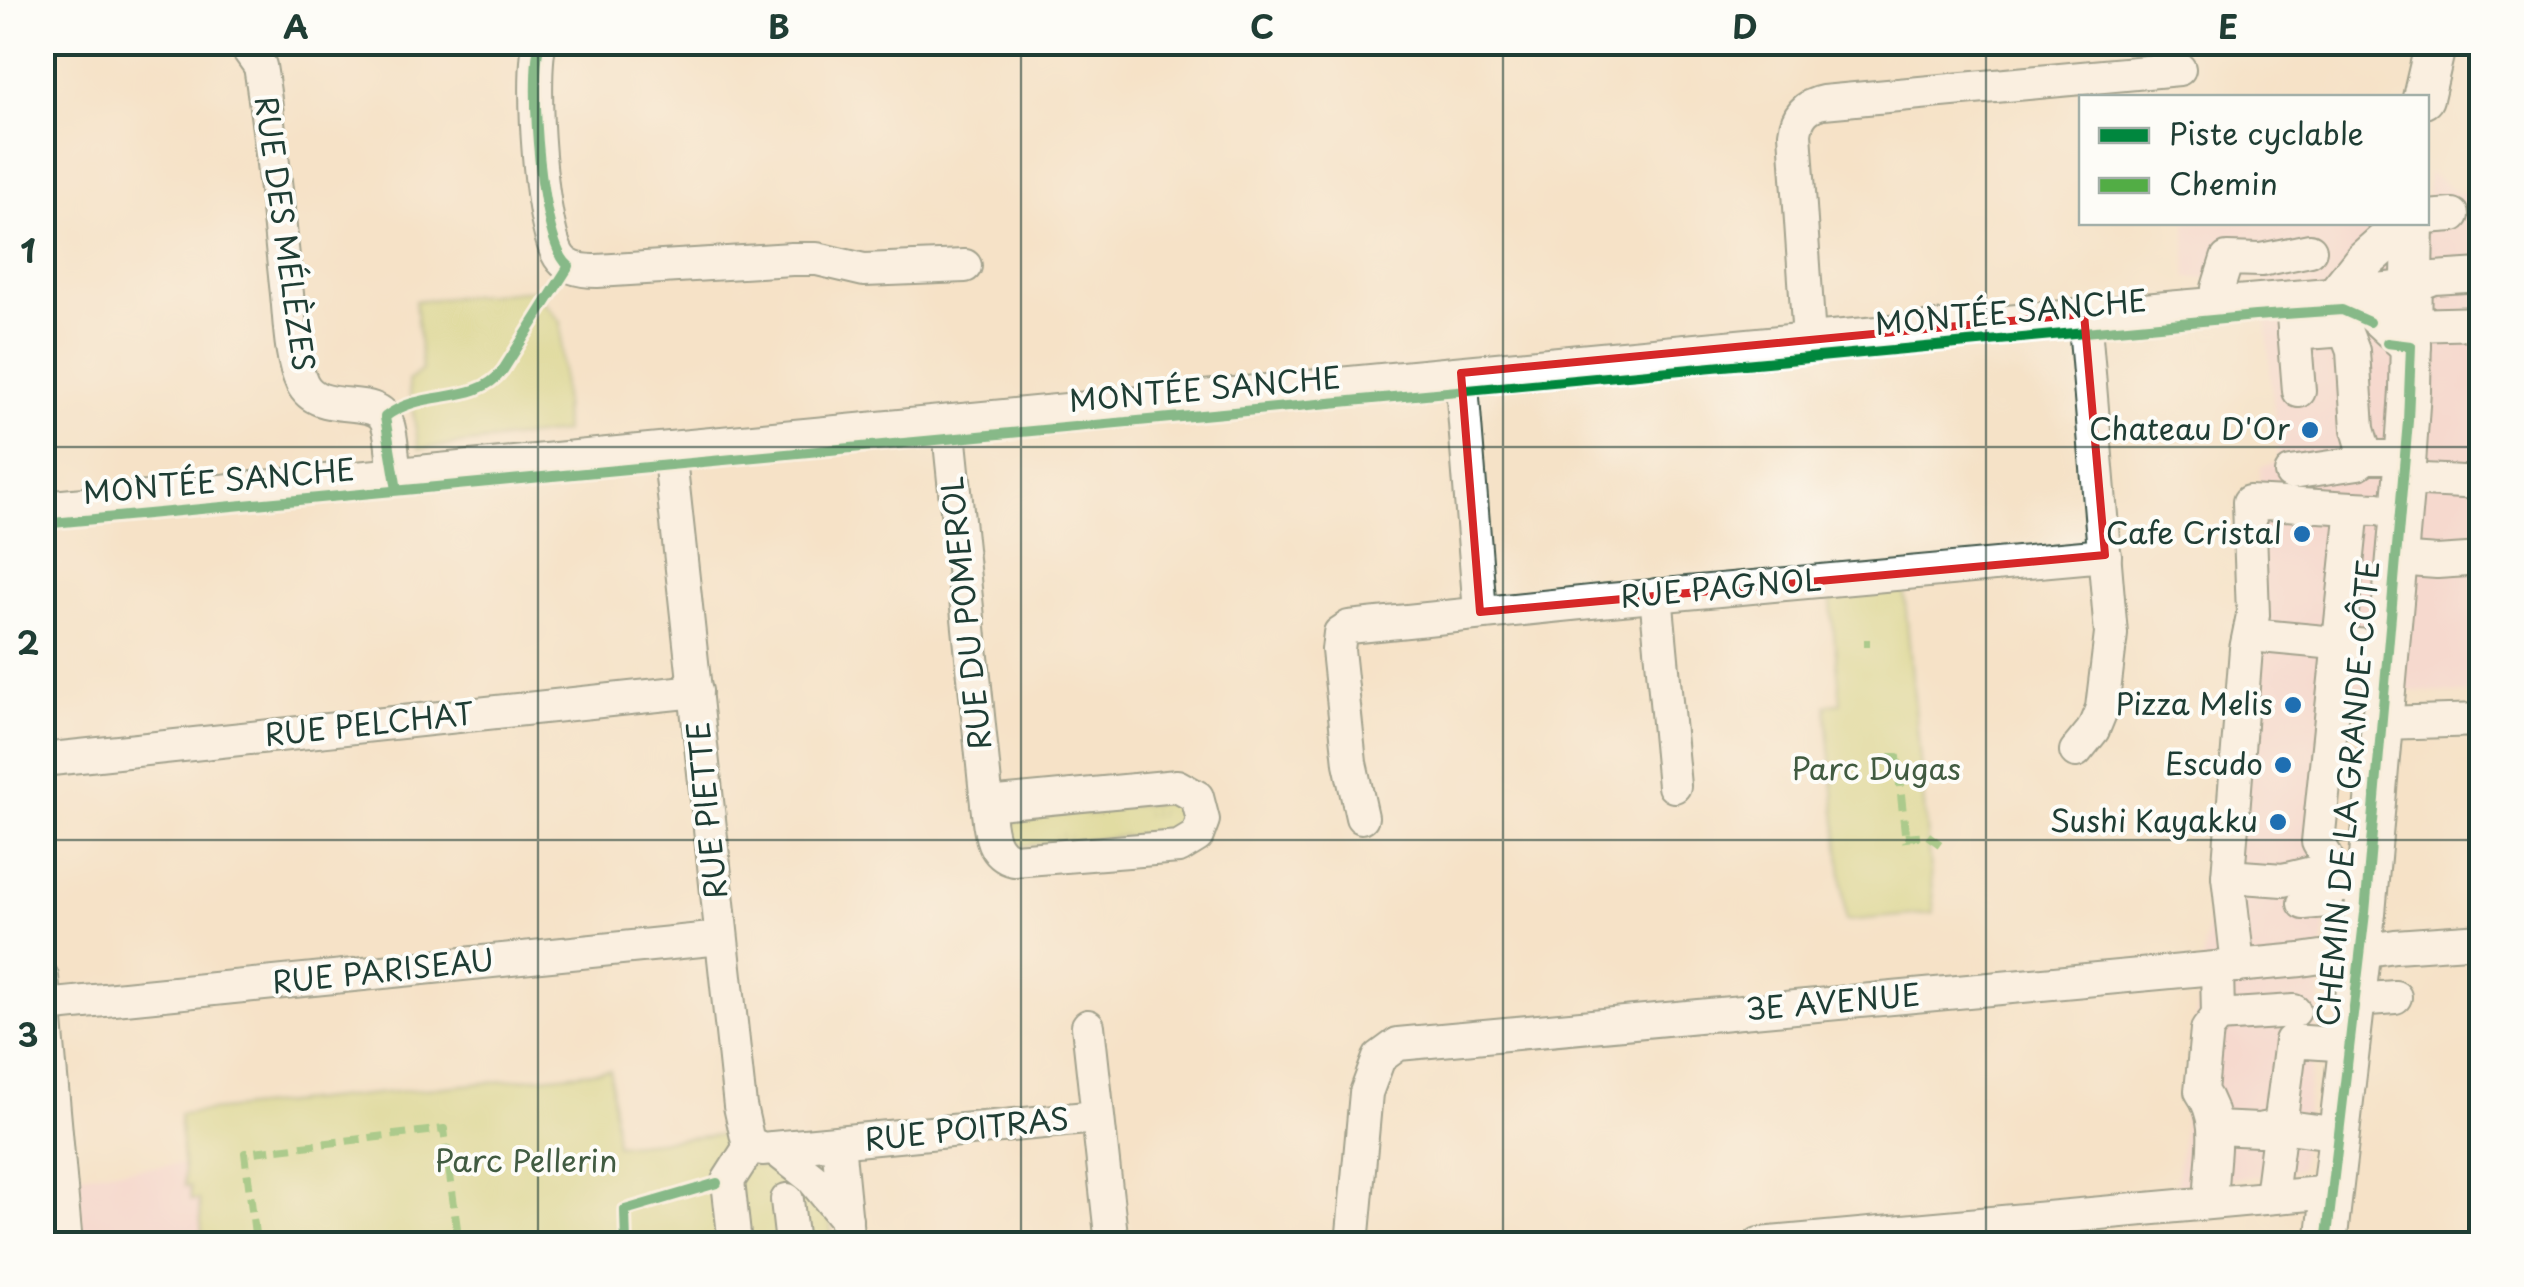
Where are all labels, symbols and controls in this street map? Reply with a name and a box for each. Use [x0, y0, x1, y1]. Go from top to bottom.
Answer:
text: A [283, 2, 309, 50]
text: B [768, 2, 790, 50]
text: C [1250, 2, 1274, 50]
text: D [1732, 2, 1758, 50]
text: E [2218, 2, 2238, 50]
street label: RUE DES MÉLÈZES [245, 93, 328, 374]
legend [2079, 95, 2429, 225]
text: Piste cyclable [2169, 110, 2364, 155]
text: Chemin [2169, 160, 2278, 205]
text: 1 [20, 226, 36, 274]
street label: MONTÉE SANCHE [1873, 276, 2149, 345]
street label: MONTÉE SANCHE [1067, 353, 1343, 422]
place label: Chateau D'Or [2089, 405, 2290, 450]
marker: Chateau D'Or [2299, 419, 2321, 441]
street label: MONTÉE SANCHE [81, 445, 357, 514]
street label: RUE DU POMEROL [928, 474, 1001, 752]
place label: Cafe Cristal [2106, 509, 2282, 554]
marker: Cafe Cristal [2291, 523, 2313, 545]
street label: RUE PAGNOL [1618, 555, 1823, 618]
street label: CHEMIN DE LA GRANDE-CÔTE [2304, 558, 2389, 1028]
text: 2 [17, 618, 39, 666]
place label: Pizza Melis [2115, 680, 2273, 725]
street label: RUE PELCHAT [262, 689, 476, 756]
marker: Pizza Melis [2282, 694, 2304, 716]
street label: RUE PIETTE [674, 719, 737, 901]
place label: Escudo [2165, 740, 2263, 785]
park label: Parc Dugas [1791, 745, 1961, 790]
marker: Escudo [2272, 754, 2294, 776]
place label: Sushi Kayakku [2050, 797, 2258, 842]
marker: Sushi Kayakku [2267, 811, 2289, 833]
street label: RUE PARISEAU [270, 935, 496, 1004]
street label: 3E AVENUE [1744, 970, 1922, 1031]
text: 3 [18, 1010, 38, 1058]
street label: RUE POITRAS [862, 1094, 1071, 1161]
park label: Parc Pellerin [435, 1137, 617, 1182]

